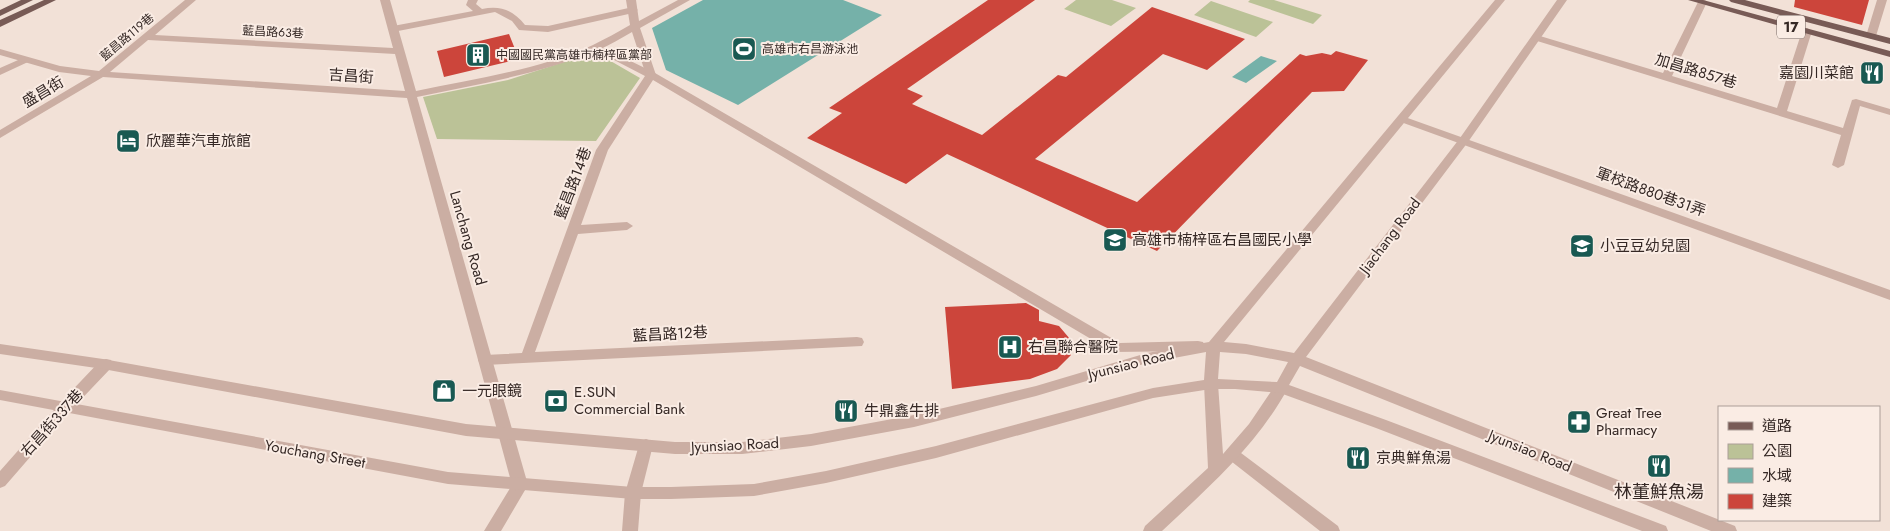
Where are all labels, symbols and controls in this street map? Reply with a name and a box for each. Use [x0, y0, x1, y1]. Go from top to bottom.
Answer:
street label: 藍昌路119巷 [96, 9, 158, 65]
road number: 17 [1777, 16, 1805, 38]
street label: 藍昌路63巷 [242, 21, 304, 43]
sports icon: 高雄市右昌游泳池 [731, 36, 757, 62]
place label: 高雄市右昌游泳池 [762, 40, 858, 58]
building icon: 中國國民黨高雄市楠梓區黨部 [465, 42, 491, 68]
place label: 中國國民黨高雄市楠梓區黨部 [496, 46, 652, 64]
street label: 加昌路857巷 [1652, 48, 1740, 94]
restaurant icon: 嘉園川菜館 [1859, 60, 1885, 86]
place label: 嘉園川菜館 [1779, 62, 1854, 84]
street label: 吉昌街 [328, 63, 374, 89]
street label: 盛昌街 [18, 71, 68, 113]
hotel icon: 欣麗華汽車旅館 [115, 128, 141, 154]
place label: 欣麗華汽車旅館 [146, 130, 251, 152]
street label: 藍昌路14巷 [549, 144, 597, 222]
street label: 軍校路880巷31弄 [1593, 162, 1709, 222]
street label: Lanchang Road [444, 188, 492, 288]
street label: Jiachang Road [1353, 193, 1426, 280]
school or university icon: 高雄市楠梓區右昌國民小學 [1102, 227, 1128, 253]
place label: 高雄市楠梓區右昌國民小學 [1132, 229, 1312, 251]
school or university icon: 小豆豆幼兒園 [1569, 233, 1595, 259]
place label: 小豆豆幼兒園 [1600, 235, 1690, 257]
street label: 藍昌路12巷 [632, 321, 708, 347]
hospital icon: 右昌聯合醫院 [997, 334, 1023, 360]
place label: 右昌聯合醫院 [1028, 336, 1118, 358]
street label: Jyunsiao Road [1084, 343, 1176, 386]
shop icon: 一元眼鏡 [431, 378, 457, 404]
place label: 一元眼鏡 [462, 380, 522, 402]
place label: E.SUN Commercial Bank [574, 381, 685, 420]
street label: 右昌街337巷 [16, 384, 88, 462]
bank icon: E.SUN Commercial Bank [543, 388, 569, 414]
restaurant icon: 牛鼎鑫牛排 [833, 398, 859, 424]
place label: 牛鼎鑫牛排 [864, 400, 939, 422]
place label: Great Tree Pharmacy [1596, 402, 1662, 441]
legend [1718, 406, 1880, 521]
pharmacy icon: Great Tree Pharmacy [1566, 409, 1592, 435]
text: 道路 [1762, 415, 1792, 437]
street label: Jyunsiao Road [1483, 424, 1575, 478]
street label: Jyunsiao Road [688, 432, 780, 458]
street label: Youchang Street [263, 434, 368, 474]
text: 公園 [1762, 440, 1792, 462]
restaurant icon: 京典鮮魚湯 [1345, 445, 1371, 471]
place label: 京典鮮魚湯 [1376, 447, 1451, 469]
restaurant icon: 林董鮮魚湯 [1646, 453, 1672, 479]
text: 水域 [1762, 465, 1792, 487]
place label: 林董鮮魚湯 [1614, 479, 1704, 505]
text: 建築 [1762, 490, 1792, 512]

